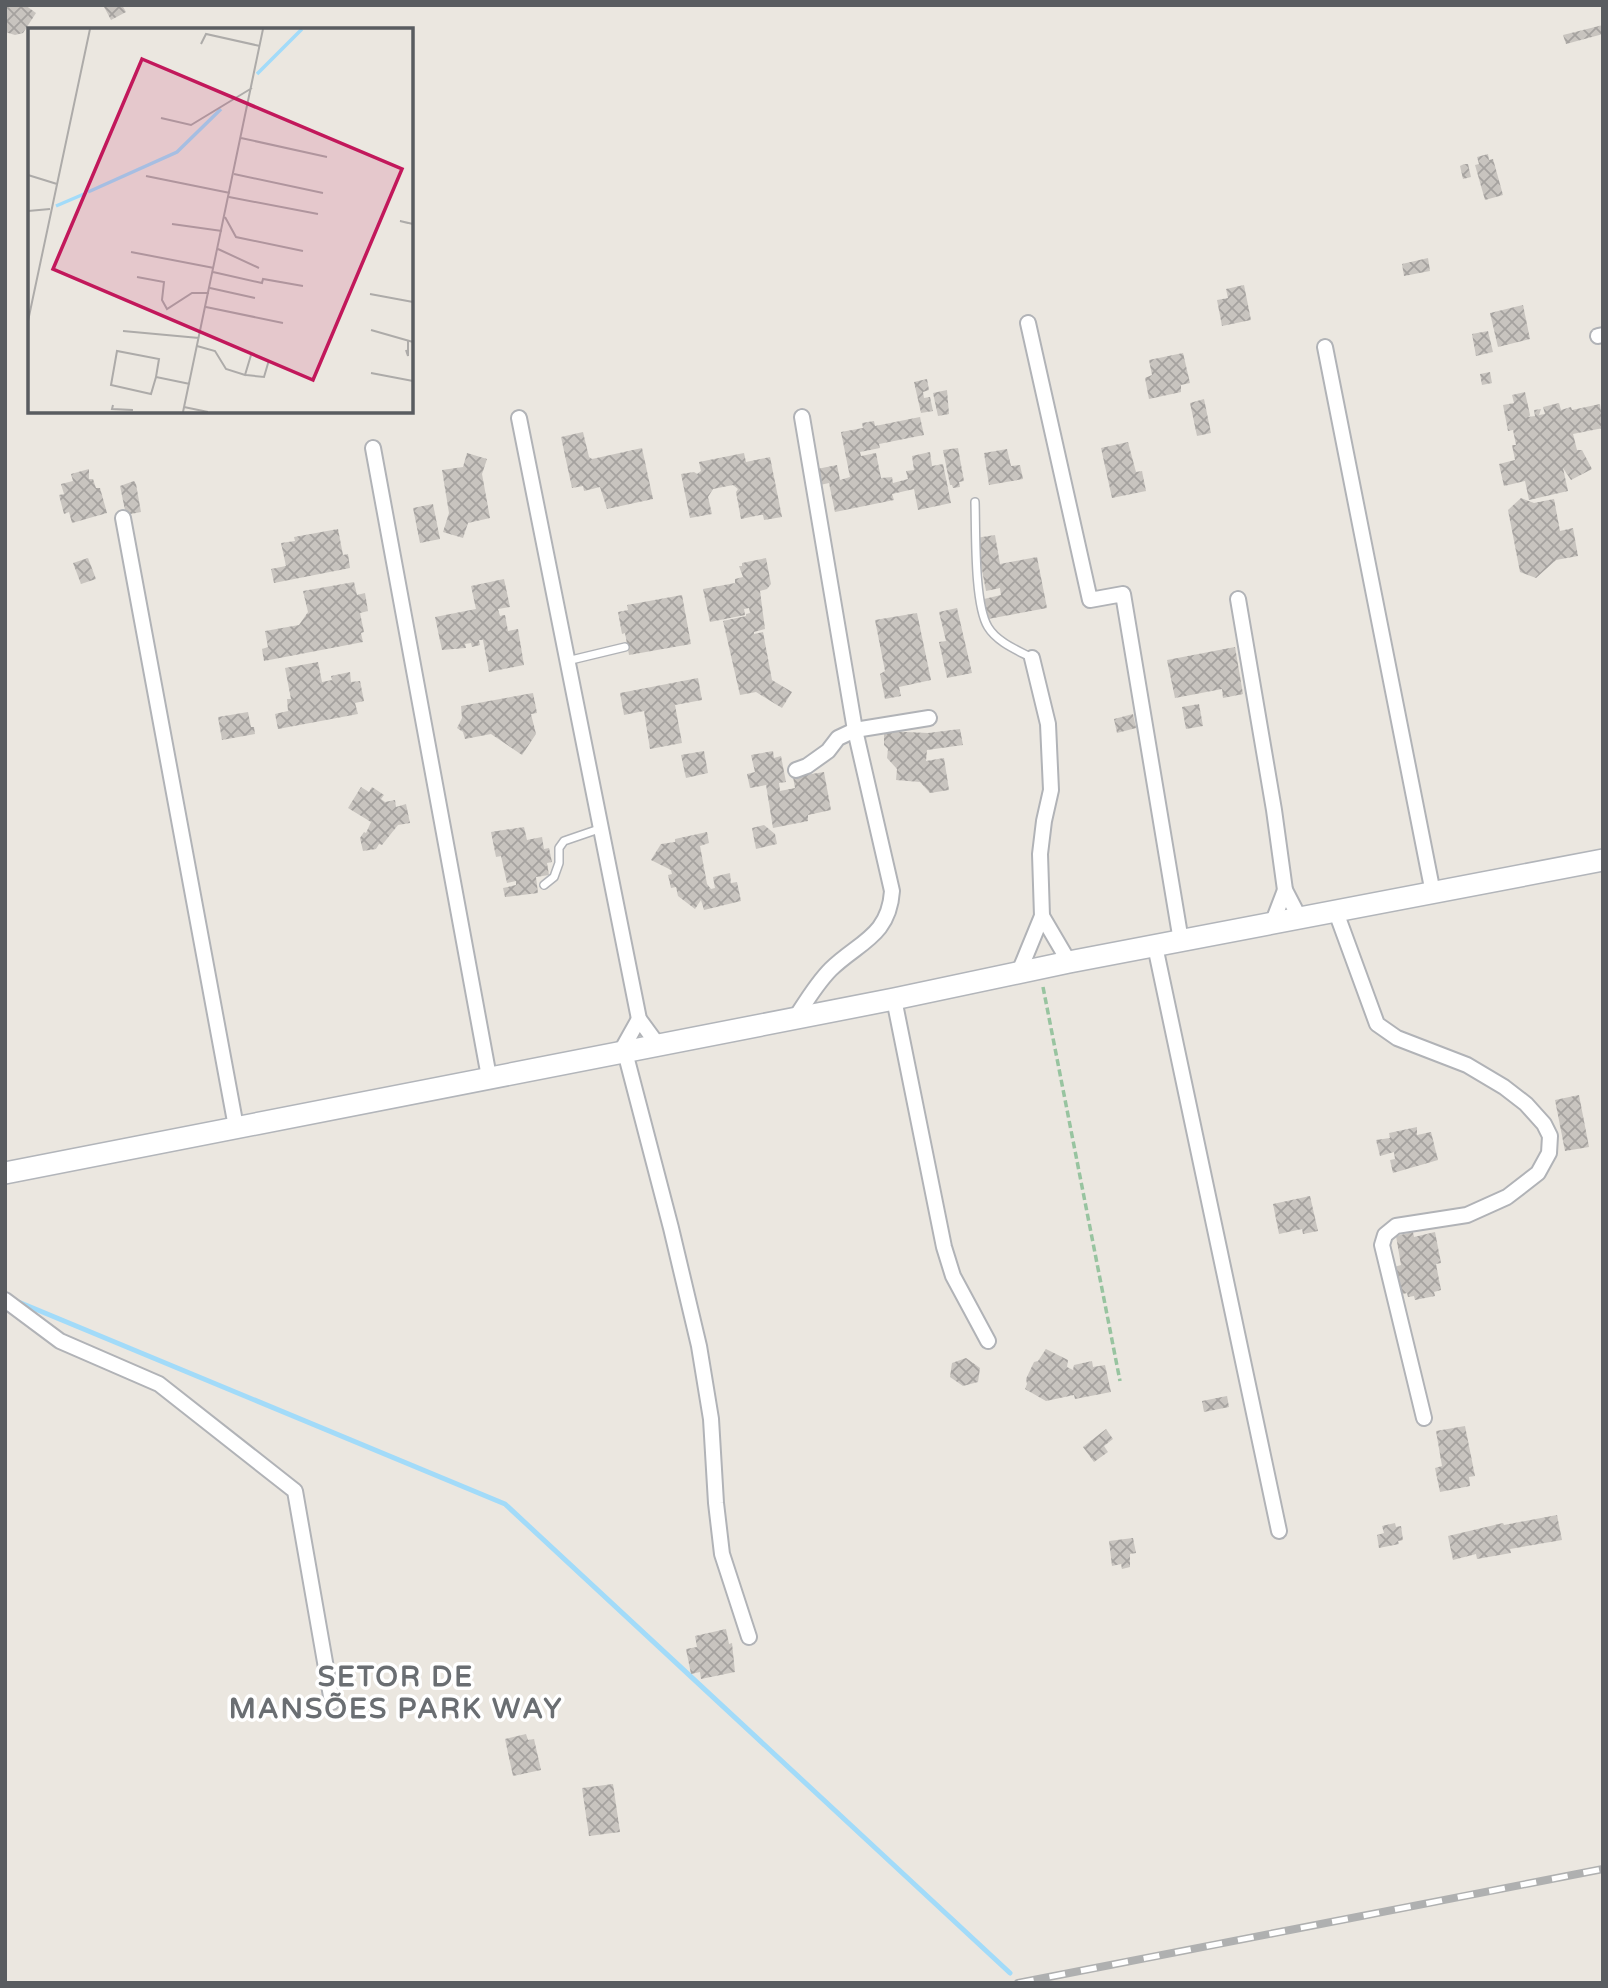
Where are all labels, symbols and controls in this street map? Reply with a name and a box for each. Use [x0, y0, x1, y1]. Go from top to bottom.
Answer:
inset map [28, 28, 413, 413]
district label: SETOR DE MANSÕES PARK WAY [229, 1660, 563, 1726]

